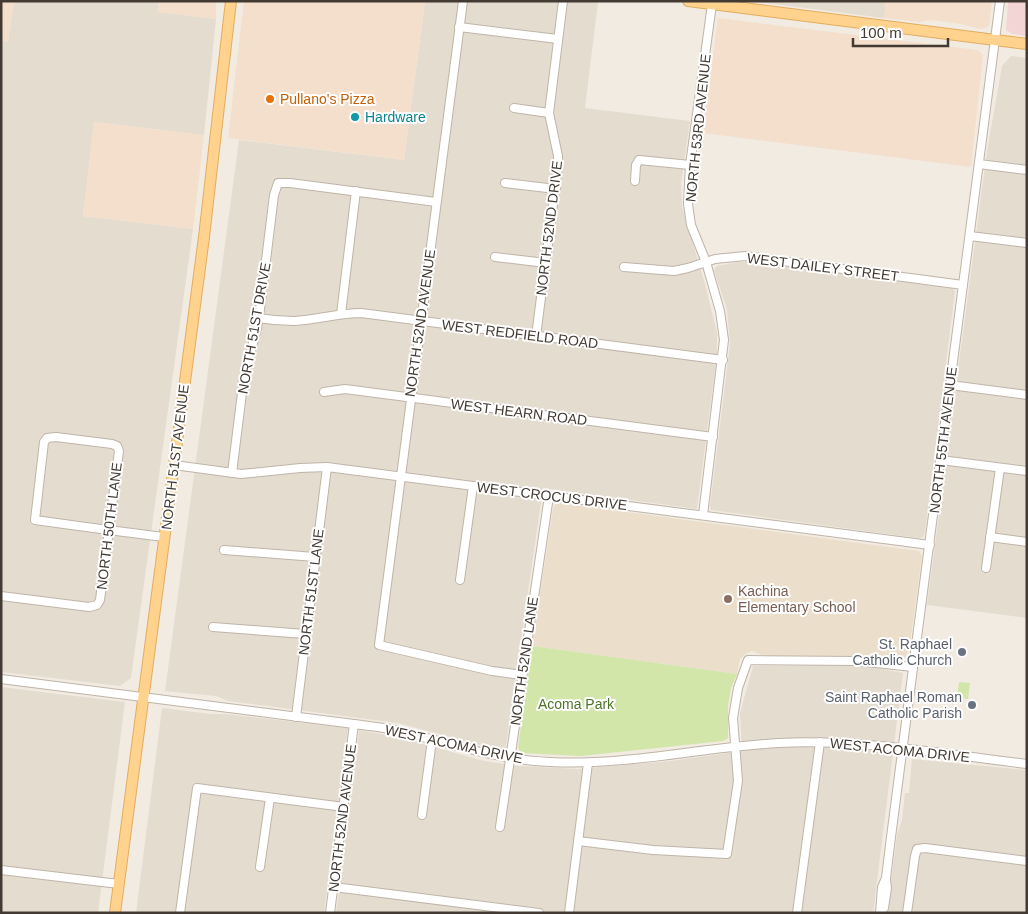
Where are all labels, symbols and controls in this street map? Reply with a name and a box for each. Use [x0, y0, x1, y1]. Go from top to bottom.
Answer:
scale bar [853, 15, 948, 47]
text: 100 m [860, 24, 902, 41]
street label: NORTH 53RD AVENUE [682, 53, 714, 203]
place label: Pullano's Pizza [280, 91, 375, 107]
marker: Pullano's Pizza [264, 93, 276, 105]
place label: Hardware [365, 109, 426, 125]
marker: Hardware [349, 111, 361, 123]
street label: NORTH 52ND DRIVE [533, 160, 565, 296]
street label: NORTH 52ND AVENUE [402, 248, 438, 398]
street label: WEST DAILEY STREET [746, 250, 900, 284]
street label: NORTH 51ST DRIVE [235, 261, 273, 395]
street label: WEST REDFIELD ROAD [441, 316, 599, 352]
street label: NORTH 55TH AVENUE [926, 366, 960, 514]
street label: NORTH 51ST AVENUE [158, 383, 192, 531]
street label: WEST HEARN ROAD [450, 396, 588, 428]
street label: NORTH 50TH LANE [93, 461, 125, 591]
street label: WEST CROCUS DRIVE [476, 479, 628, 513]
street label: NORTH 51ST LANE [295, 528, 327, 656]
place label: Kachina Elementary School [738, 583, 856, 615]
marker: Kachina Elementary School [722, 593, 734, 605]
street label: NORTH 52ND LANE [507, 596, 541, 726]
place label: St. Raphael Catholic Church [852, 636, 952, 668]
marker: St. Raphael Catholic Church [956, 646, 968, 658]
place label: Saint Raphael Roman Catholic Parish [825, 689, 962, 721]
park label: Acoma Park [538, 696, 615, 712]
marker: Saint Raphael Roman Catholic Parish [966, 699, 978, 711]
street label: WEST ACOMA DRIVE [384, 722, 524, 766]
street label: WEST ACOMA DRIVE [829, 735, 971, 765]
street label: NORTH 52ND AVENUE [325, 743, 359, 893]

